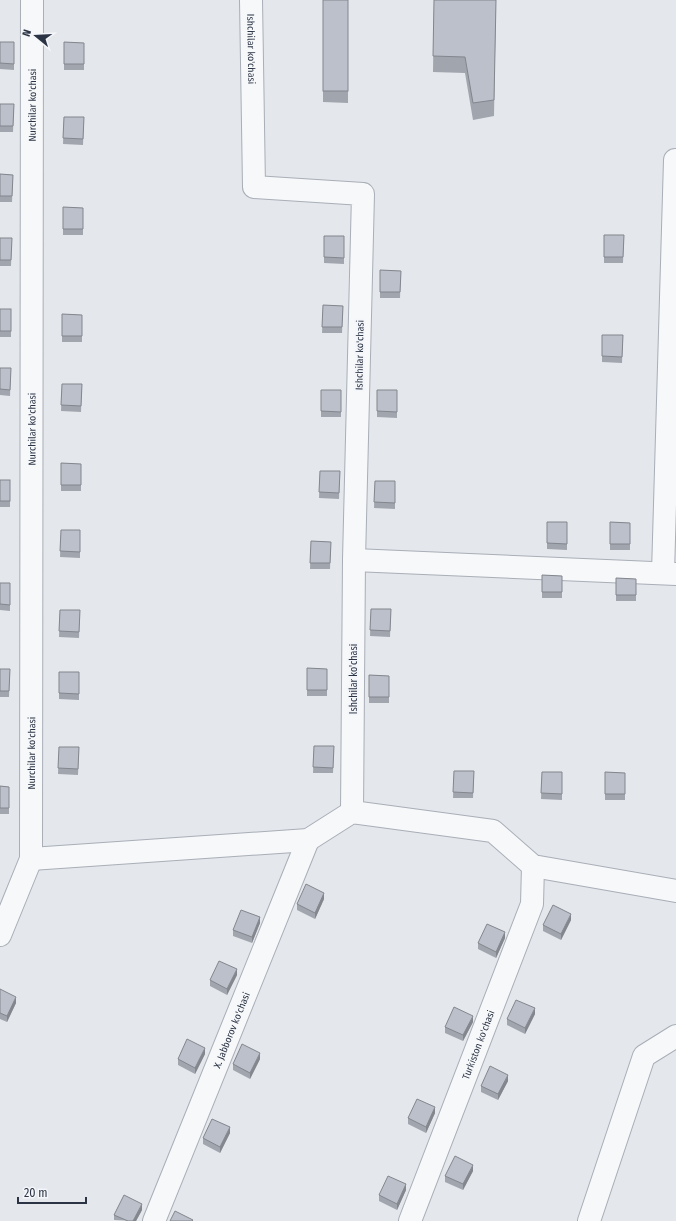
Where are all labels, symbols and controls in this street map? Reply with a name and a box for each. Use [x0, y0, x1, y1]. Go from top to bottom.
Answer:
street label: Ishchilar ko'chasi [244, 14, 257, 84]
north arrow [16, 16, 56, 56]
text: N [20, 28, 34, 38]
street label: Nurchilar ko'chasi [27, 69, 39, 142]
street label: Ishchilar ko'chasi [353, 320, 367, 390]
street label: Nurchilar ko'chasi [26, 393, 39, 466]
street label: Ishchilar ko'chasi [348, 644, 360, 714]
street label: Nurchilar ko'chasi [26, 717, 38, 790]
street label: X. Jabborov ko'chasi [211, 991, 253, 1070]
street label: Turkiston ko'chasi [460, 1009, 498, 1081]
scale bar [18, 1179, 86, 1205]
text: 20 m [24, 1186, 48, 1200]

